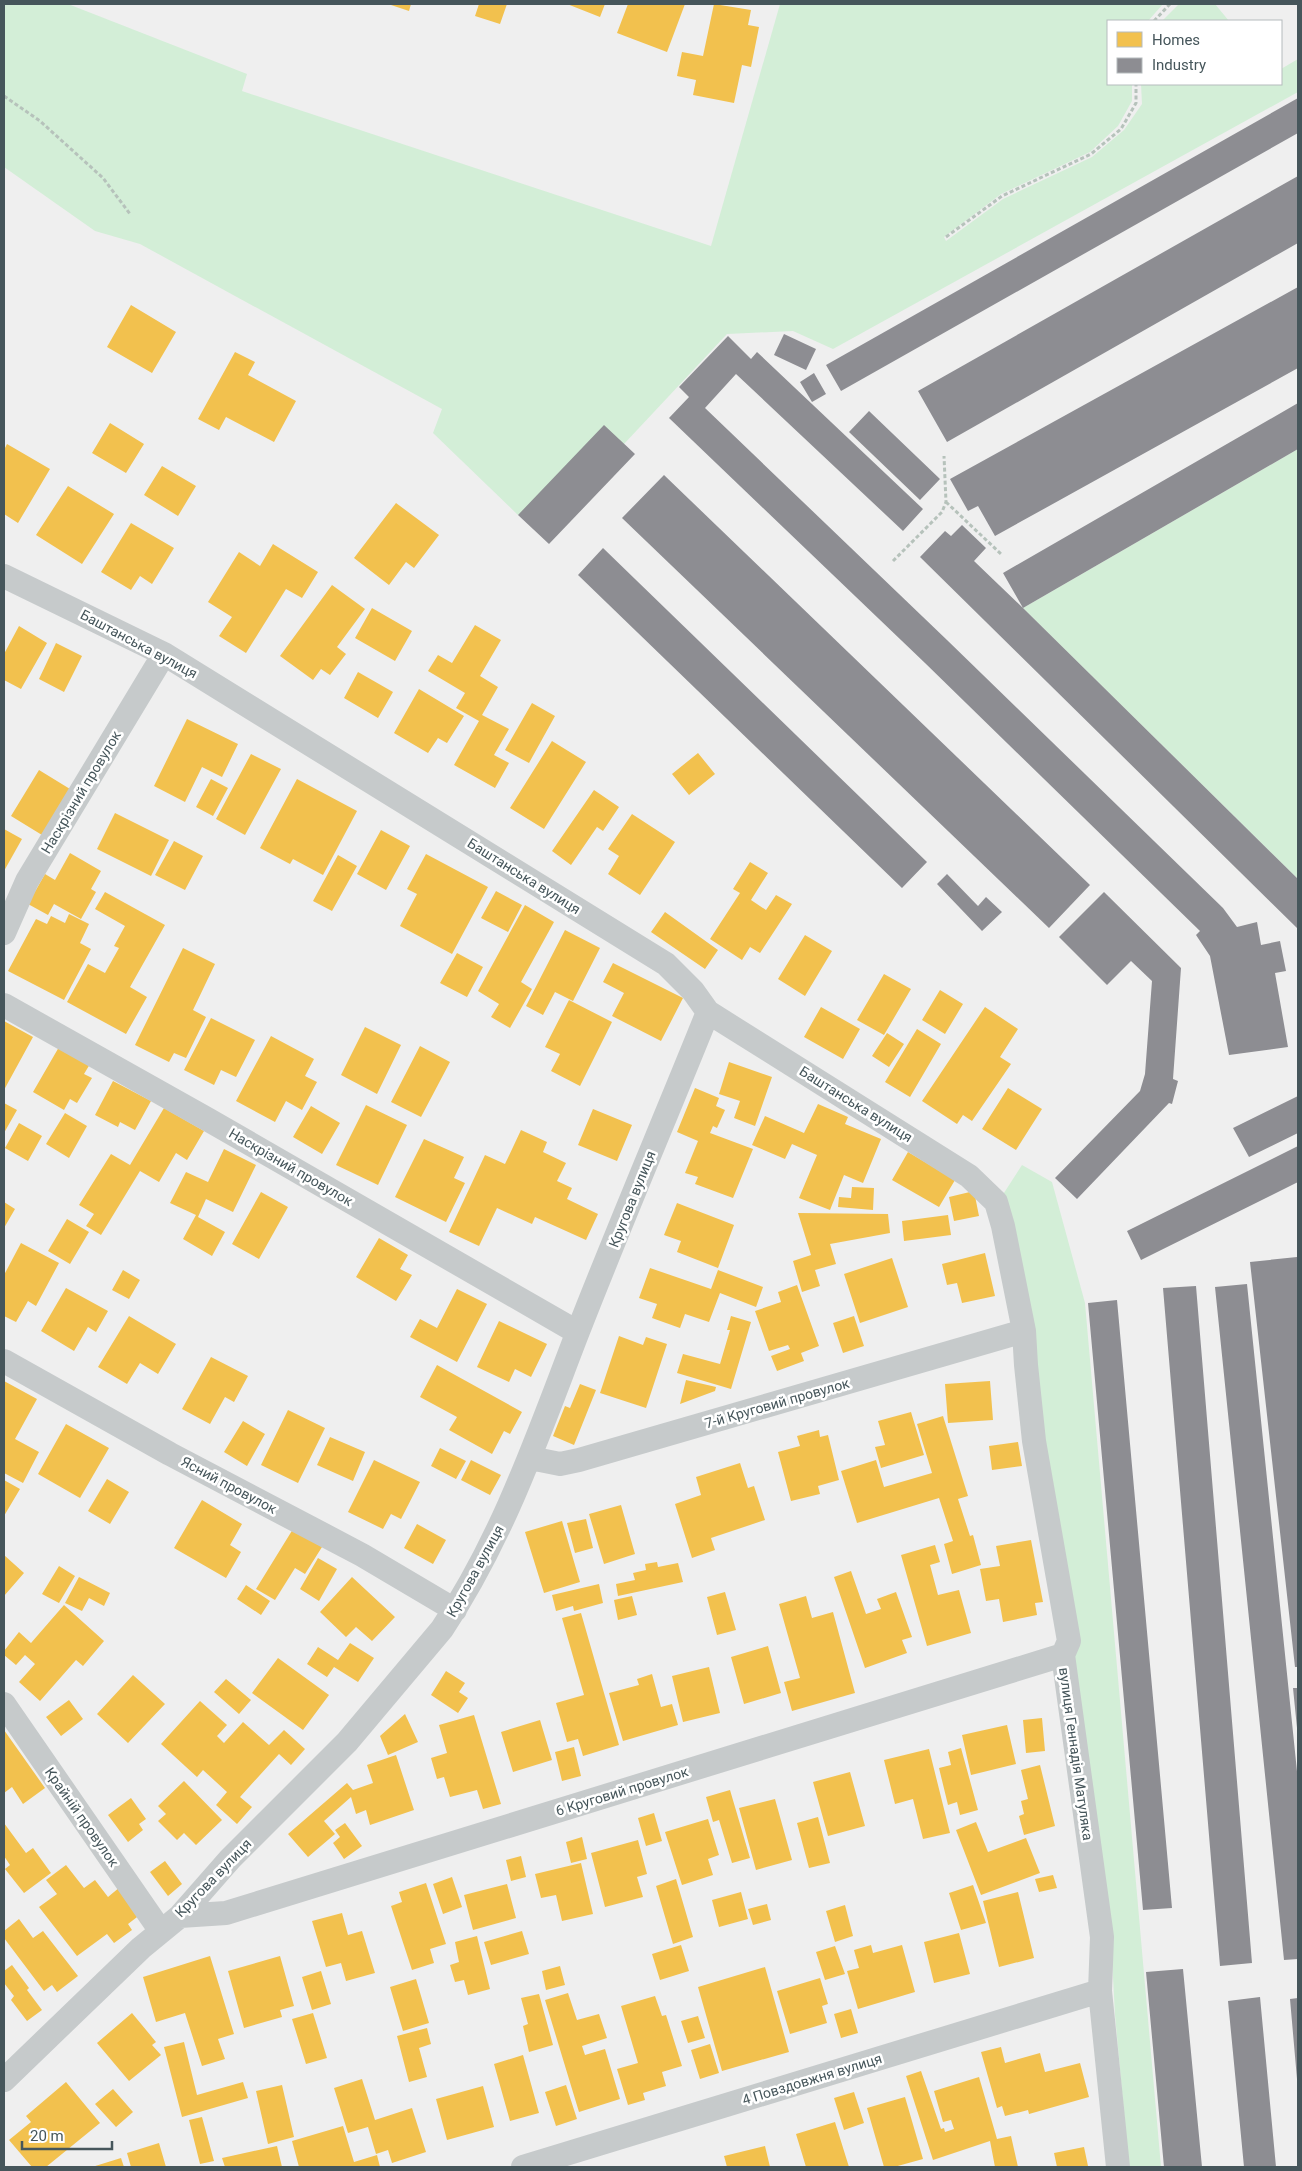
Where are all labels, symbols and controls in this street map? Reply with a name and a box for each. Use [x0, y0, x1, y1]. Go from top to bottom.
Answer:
legend [1107, 20, 1282, 85]
text: Homes [1152, 31, 1200, 49]
text: Industry [1152, 56, 1206, 74]
street label: Баштанська вулиця [78, 606, 200, 682]
street label: Наскрізний провулок [38, 727, 124, 856]
street label: Баштанська вулиця [465, 835, 583, 917]
street label: Баштанська вулиця [797, 1063, 915, 1145]
street label: Наскрізний провулок [226, 1125, 356, 1209]
street label: Кругова вулиця [605, 1148, 659, 1250]
street label: 7-й Круговий провулок [703, 1375, 852, 1431]
street label: Ясний провулок [179, 1453, 280, 1517]
street label: Кругова вулиця [443, 1522, 507, 1620]
street label: вулиця Геннадія Матуляка [1056, 1666, 1096, 1842]
street label: 6 Круговий провулок [554, 1763, 691, 1819]
street label: Крайній провулок [42, 1764, 122, 1870]
street label: Кругова вулиця [172, 1836, 254, 1920]
street label: 4 Повздовжня вулиця [740, 2050, 884, 2108]
scale bar [22, 2118, 112, 2150]
text: 20 m [30, 2127, 64, 2145]

